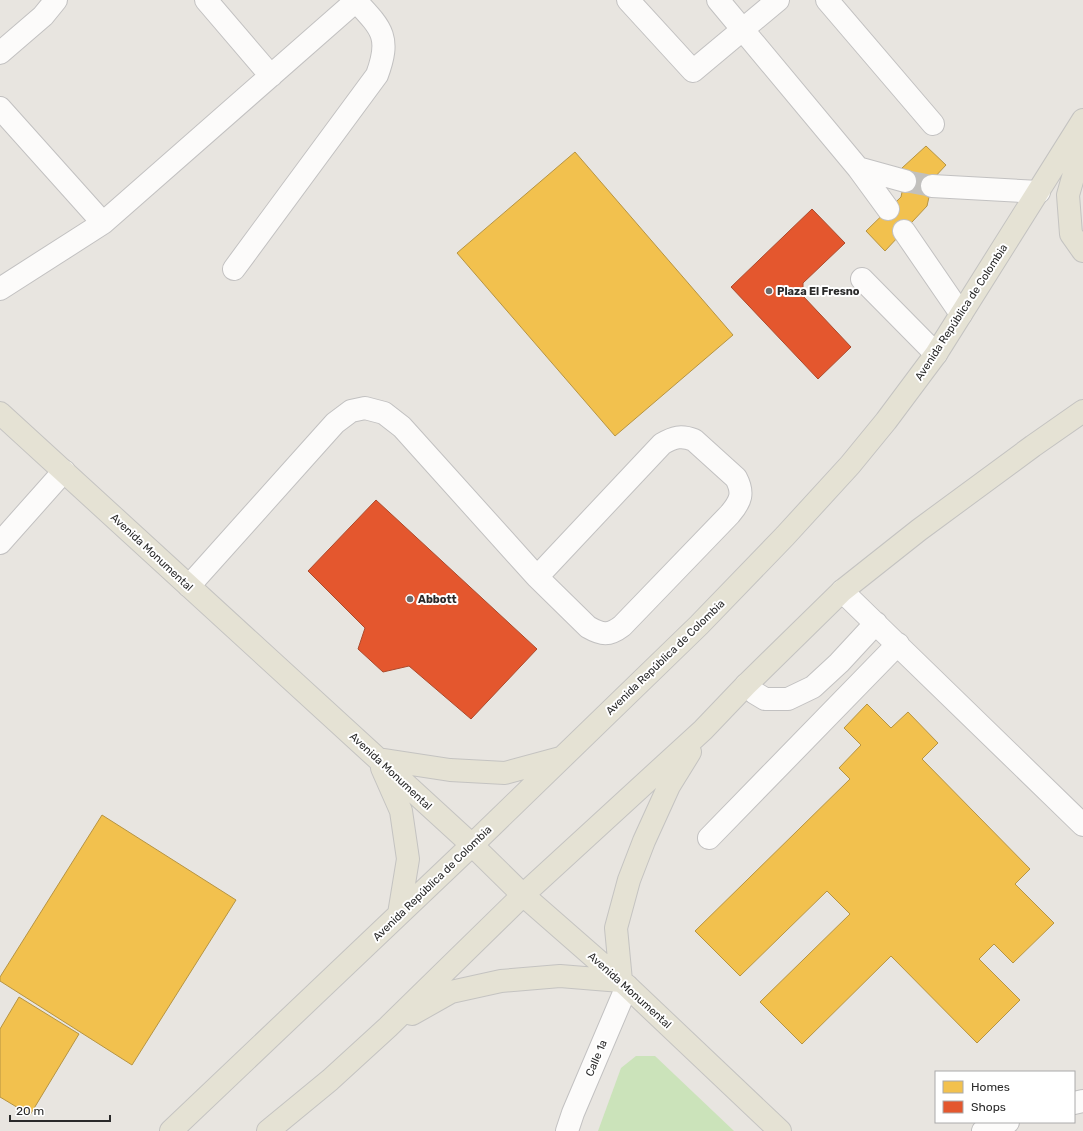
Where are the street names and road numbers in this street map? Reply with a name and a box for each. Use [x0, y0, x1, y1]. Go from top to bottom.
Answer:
street label: Avenida República de Colombia [912, 242, 1010, 383]
street label: Avenida Monumental [108, 511, 195, 594]
street label: Avenida República de Colombia [603, 597, 727, 718]
street label: Avenida Monumental [347, 730, 434, 813]
street label: Avenida República de Colombia [370, 823, 494, 944]
street label: Avenida Monumental [585, 950, 674, 1031]
street label: Calle 1a [583, 1038, 610, 1078]

